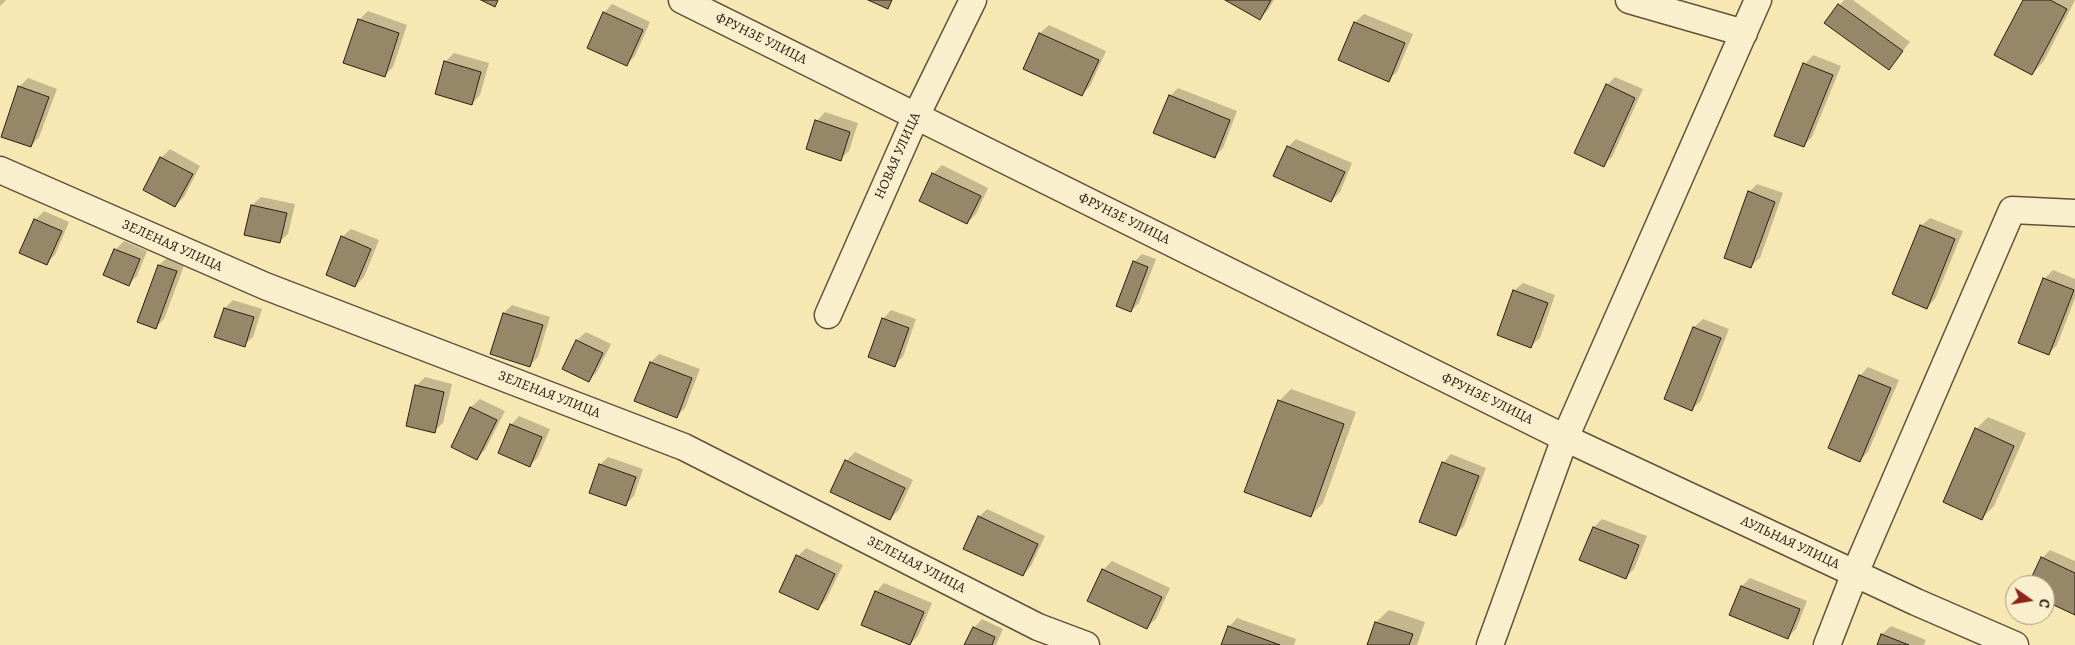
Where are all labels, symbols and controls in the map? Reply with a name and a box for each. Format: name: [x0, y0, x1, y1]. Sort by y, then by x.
street label: ФРУНЗЕ УЛИЦА: [712, 10, 810, 68]
street label: НОВАЯ УЛИЦА: [871, 110, 925, 202]
street label: ФРУНЗЕ УЛИЦА: [1075, 190, 1173, 248]
street label: ЗЕЛЕНАЯ УЛИЦА: [119, 216, 225, 276]
street label: ЗЕЛЕНАЯ УЛИЦА: [495, 368, 603, 422]
street label: ФРУНЗЕ УЛИЦА: [1438, 370, 1536, 428]
street label: АУЛЬНАЯ УЛИЦА: [1738, 513, 1842, 573]
street label: ЗЕЛЕНАЯ УЛИЦА: [864, 533, 968, 597]
north arrow: [2005, 575, 2055, 625]
text: С: [2034, 597, 2054, 610]

